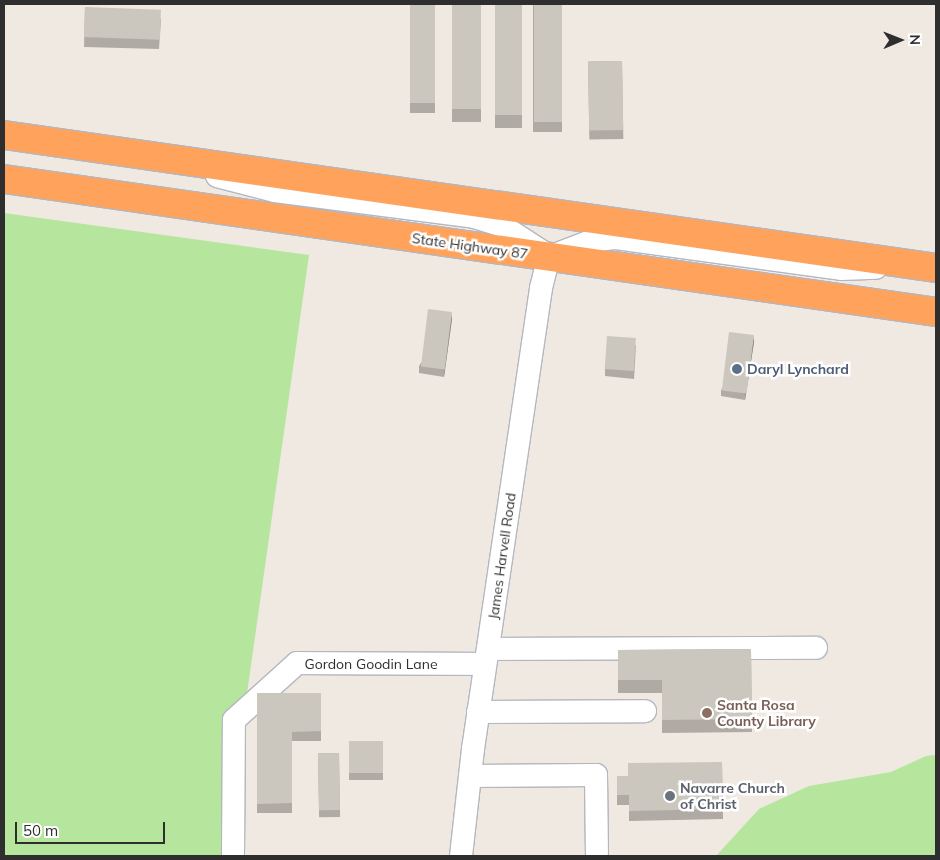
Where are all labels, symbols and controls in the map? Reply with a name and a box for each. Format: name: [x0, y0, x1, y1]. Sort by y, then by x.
north arrow: [875, 15, 925, 65]
text: N: [906, 34, 924, 45]
street label: State Highway 87: [411, 230, 529, 262]
place label: Daryl Lynchard: [747, 361, 849, 377]
marker: Daryl Lynchard: [731, 363, 743, 375]
street label: James Harvell Road: [485, 492, 519, 620]
street label: Gordon Goodin Lane: [304, 656, 438, 672]
place label: Santa Rosa County Library: [717, 697, 816, 730]
marker: Santa Rosa County Library: [701, 707, 713, 719]
place label: Navarre Church of Christ: [680, 780, 785, 812]
marker: Navarre Church of Christ: [664, 790, 676, 802]
scale bar: [18, 812, 168, 844]
text: 50 m: [23, 821, 58, 840]

